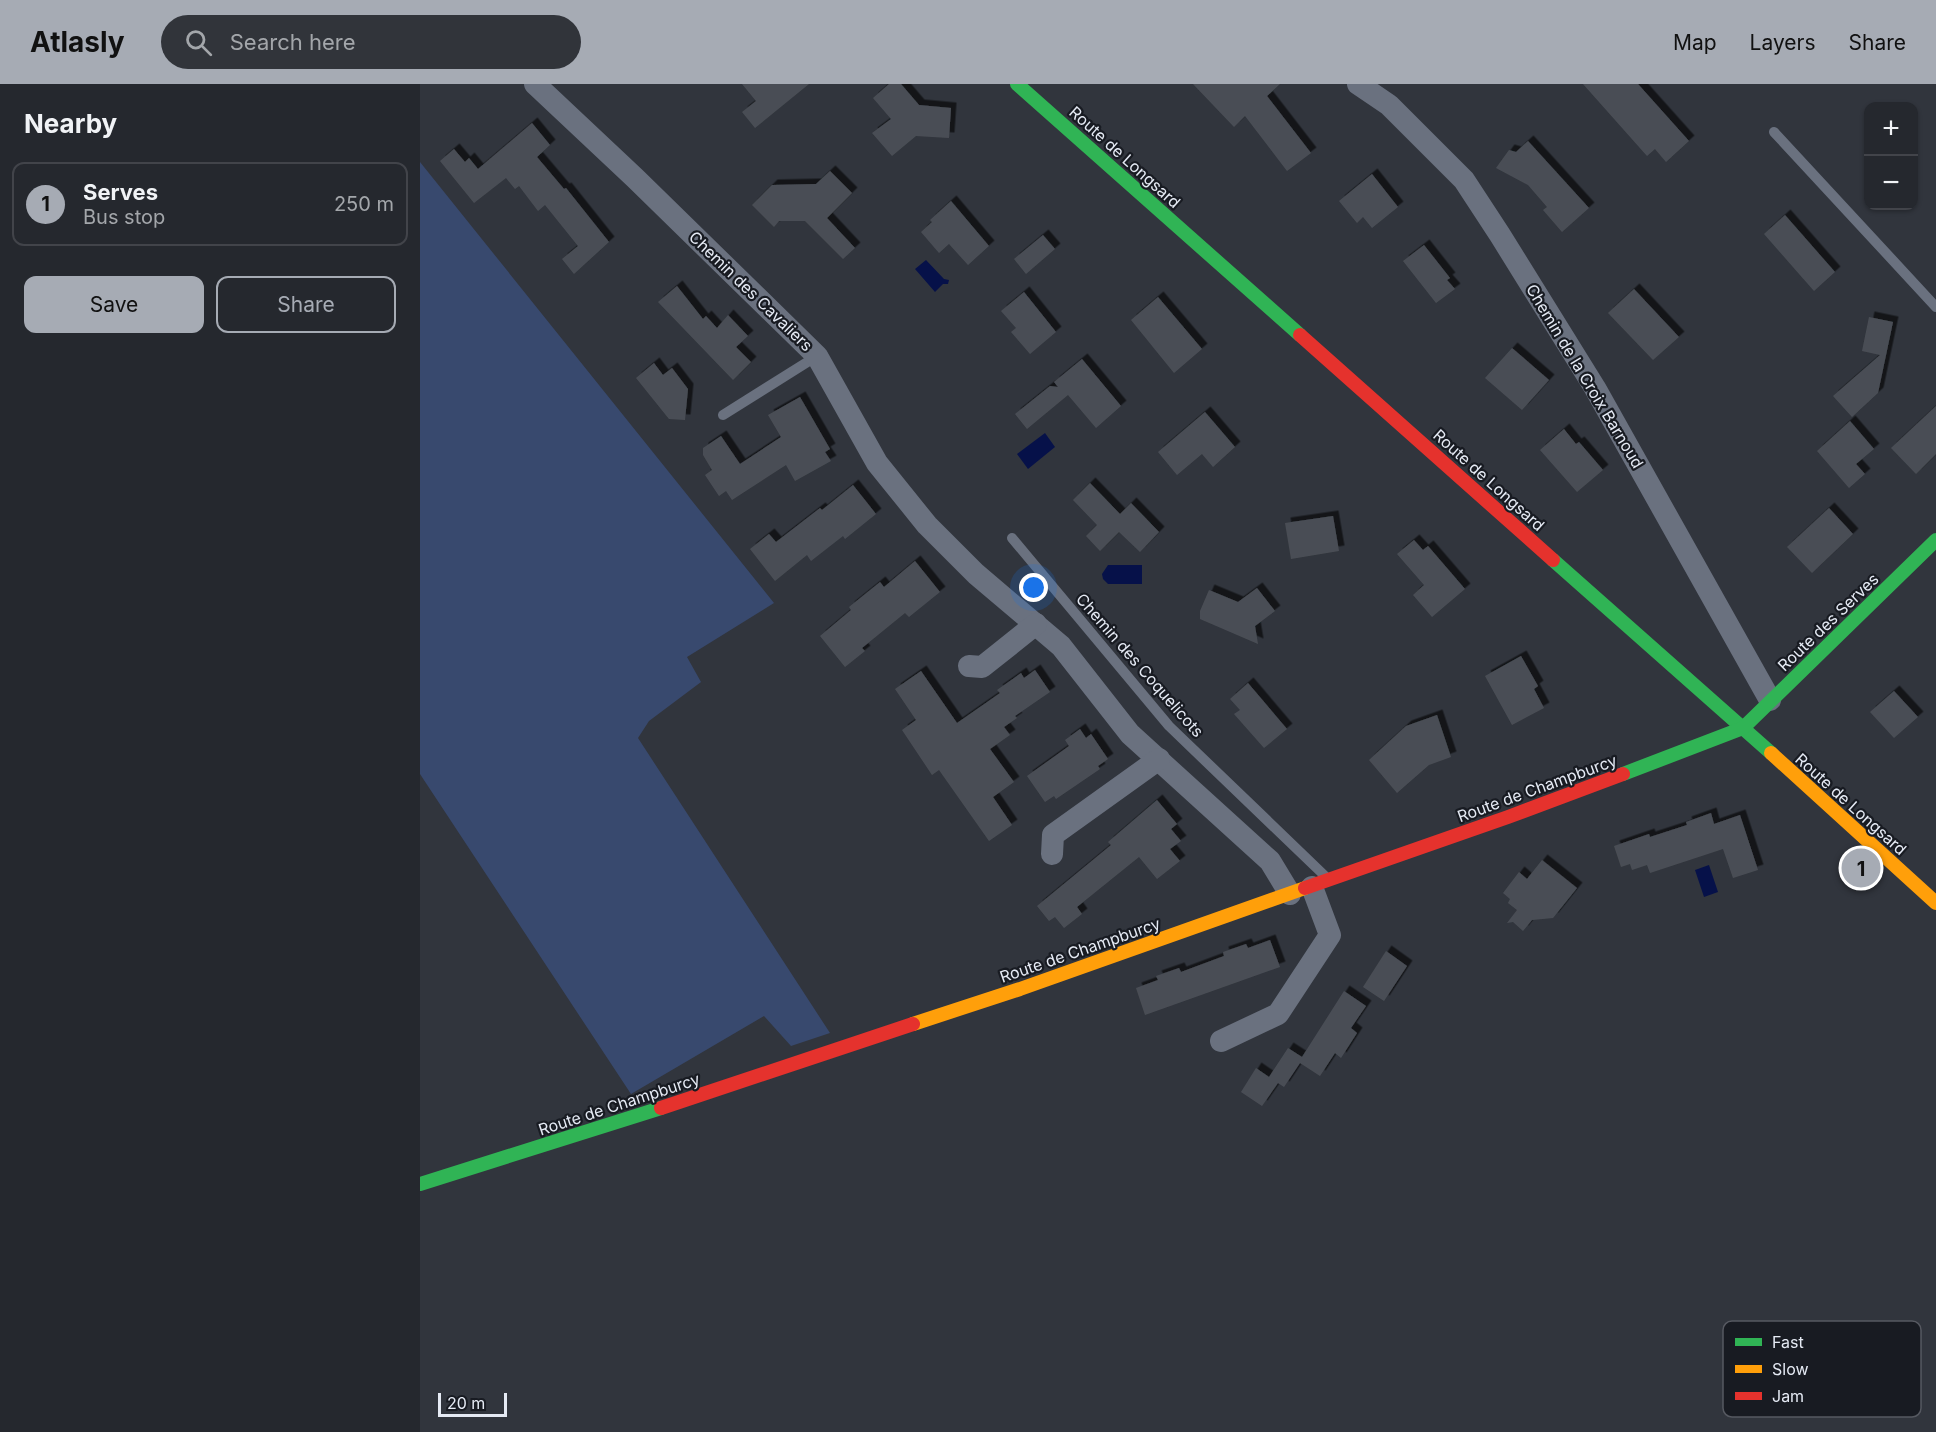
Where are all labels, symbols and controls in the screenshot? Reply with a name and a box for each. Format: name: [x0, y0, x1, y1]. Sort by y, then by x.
search box: [161, 15, 581, 69]
text: Atlasly: [30, 25, 125, 59]
icon: search: [182, 26, 215, 59]
text: Search here: [230, 29, 356, 55]
text: Map: [1673, 30, 1717, 55]
text: Layers: [1750, 30, 1816, 55]
text: Share: [1849, 30, 1906, 55]
street label: Route de Longsard: [1065, 102, 1185, 212]
map controls: [1864, 102, 1918, 210]
button: +: [1864, 102, 1918, 156]
text: Nearby: [24, 108, 117, 139]
button: −: [1864, 156, 1918, 210]
text: Serves: [83, 179, 158, 205]
text: 1: [41, 192, 50, 216]
text: 250 m: [334, 192, 394, 216]
text: Bus stop: [83, 205, 165, 229]
street label: Chemin des Cavaliers: [685, 227, 817, 355]
button: Save: [24, 276, 204, 333]
button: Share: [216, 276, 396, 333]
street label: Chemin de la Croix Barnoud: [1522, 280, 1648, 472]
street label: Route de Longsard: [1429, 425, 1549, 535]
street label: Route des Serves: [1773, 569, 1883, 675]
your location: [1019, 573, 1048, 602]
street label: Chemin des Coquelicots: [1072, 589, 1208, 741]
street label: Route de Longsard: [1791, 749, 1911, 859]
street label: Route de Champburcy: [1454, 750, 1620, 826]
pin: 1: [1842, 846, 1880, 890]
street label: Route de Champburcy: [997, 913, 1163, 987]
street label: Route de Champburcy: [536, 1068, 702, 1140]
legend: [1723, 1321, 1921, 1417]
text: Fast: [1772, 1332, 1804, 1352]
text: Slow: [1772, 1359, 1809, 1379]
text: Jam: [1772, 1386, 1804, 1406]
scale bar: [438, 1390, 507, 1418]
text: 20 m: [447, 1393, 485, 1413]

